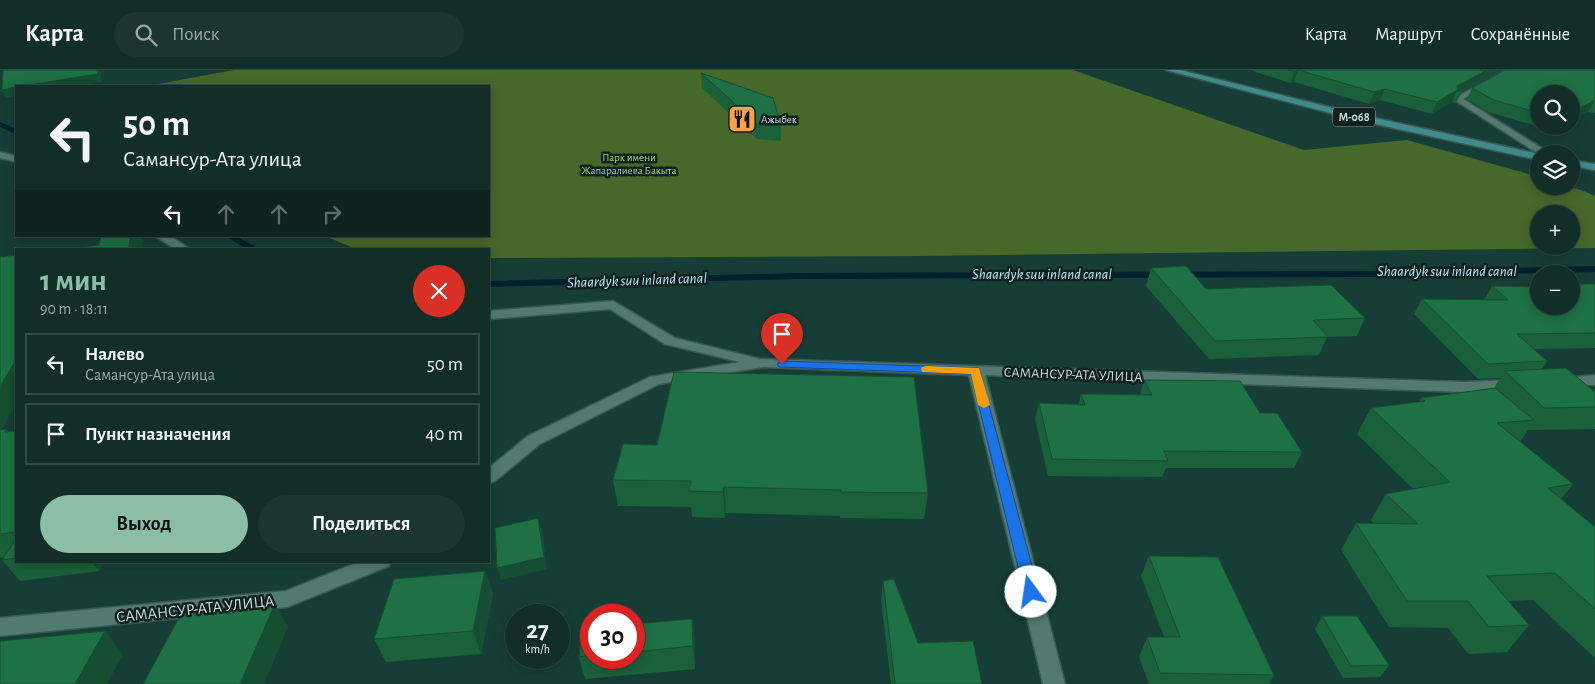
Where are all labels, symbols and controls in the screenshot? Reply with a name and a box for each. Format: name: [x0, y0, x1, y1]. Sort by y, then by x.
search box: [114, 12, 464, 57]
icon: search: [132, 21, 160, 49]
text: Карта: [25, 22, 84, 46]
text: Поиск: [172, 25, 219, 44]
text: Карта: [1305, 26, 1347, 44]
text: Маршрут: [1375, 26, 1443, 44]
text: Сохранённые: [1471, 26, 1570, 44]
map controls: [1530, 85, 1580, 315]
button: search: [1530, 85, 1580, 135]
restaurant icon: Ажыбек: [727, 104, 757, 134]
icon: left: [40, 105, 105, 170]
text: 50 m: [123, 107, 190, 142]
road number: М-068: [1333, 108, 1375, 126]
place label: Ажыбек: [761, 114, 797, 125]
button: layers: [1530, 145, 1580, 195]
text: Самансур-Ата улица: [123, 148, 302, 170]
park label: Парк имени Жапаралиева Бакыта: [581, 152, 677, 176]
icon: left: [159, 200, 187, 228]
icon: ahead: [212, 200, 240, 228]
icon: ahead: [265, 200, 293, 228]
icon: right: [318, 200, 346, 228]
button: +: [1530, 205, 1580, 255]
water label: Shaardyk suu inland canal: [1377, 264, 1517, 279]
button: close: [413, 265, 465, 317]
button: −: [1530, 265, 1580, 315]
text: 1 мин: [40, 266, 107, 296]
water label: Shaardyk suu inland canal: [972, 267, 1112, 282]
water label: Shaardyk suu inland canal: [567, 271, 708, 290]
text: 90 m · 18:11: [40, 301, 108, 317]
pin: [761, 313, 803, 364]
icon: arrive: [768, 320, 796, 348]
text: Налево: [85, 345, 144, 364]
icon: left: [42, 350, 70, 378]
text: 50 m: [427, 355, 463, 374]
street label: САМАНСУР-АТА УЛИЦА: [1003, 366, 1143, 384]
text: Самансур-Ата улица: [85, 367, 215, 383]
icon: arrive: [42, 420, 70, 448]
text: Пункт назначения: [85, 425, 231, 444]
text: 40 m: [425, 425, 463, 444]
button: Выход: [40, 495, 248, 553]
button: Поделиться: [258, 495, 465, 553]
position arrow: [1004, 565, 1056, 617]
street label: САМАНСУР-АТА УЛИЦА: [115, 593, 275, 625]
speed limit sign: 30: [580, 604, 645, 669]
text: 27: [526, 618, 549, 643]
text: km/h: [525, 643, 550, 655]

